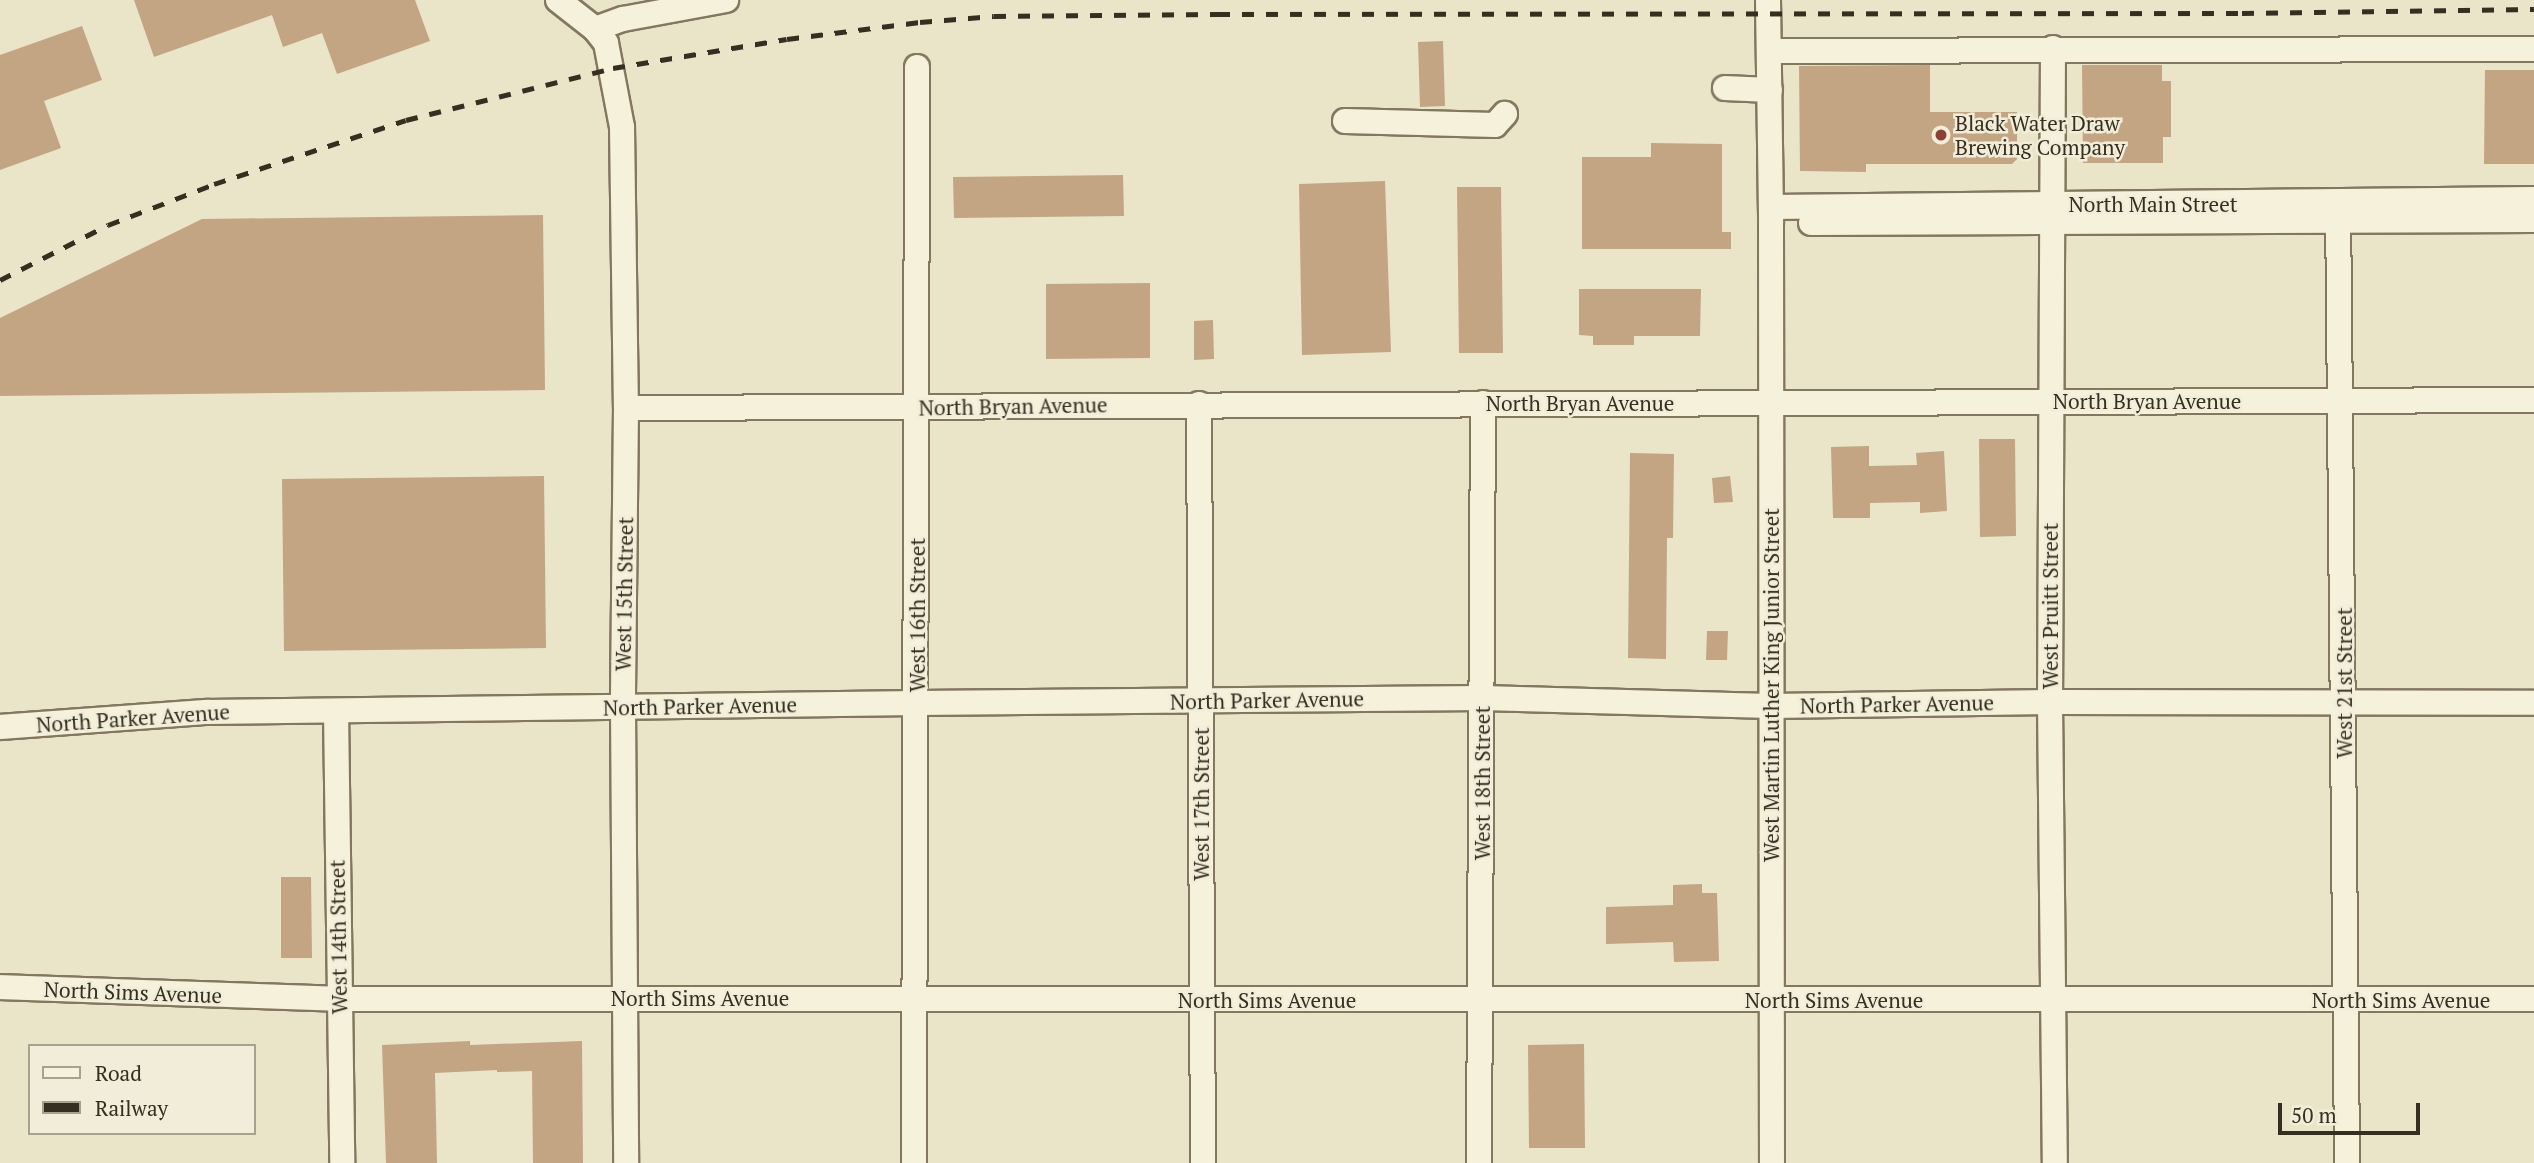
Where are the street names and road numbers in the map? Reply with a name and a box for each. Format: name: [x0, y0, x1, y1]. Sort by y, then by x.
street label: North Main Street: [2068, 191, 2238, 217]
street label: North Bryan Avenue: [2052, 388, 2242, 414]
street label: North Bryan Avenue: [1485, 390, 1675, 416]
street label: North Bryan Avenue: [918, 392, 1108, 420]
street label: West Martin Luther King Junior Street: [1758, 508, 1784, 862]
street label: West 15th Street: [610, 517, 638, 671]
street label: West Pruitt Street: [2037, 523, 2063, 689]
street label: West 16th Street: [904, 538, 930, 692]
street label: West 21st Street: [2331, 607, 2357, 759]
street label: North Parker Avenue: [1170, 686, 1364, 714]
street label: North Parker Avenue: [1800, 690, 1994, 718]
street label: North Parker Avenue: [603, 692, 797, 720]
street label: North Parker Avenue: [35, 699, 231, 737]
street label: West 18th Street: [1469, 706, 1495, 860]
street label: West 17th Street: [1188, 727, 1214, 881]
street label: West 14th Street: [324, 860, 352, 1014]
street label: North Sims Avenue: [43, 976, 223, 1008]
street label: North Sims Avenue: [611, 985, 789, 1011]
street label: North Sims Avenue: [1178, 987, 1356, 1013]
street label: North Sims Avenue: [1745, 987, 1923, 1013]
street label: North Sims Avenue: [2312, 987, 2490, 1013]

